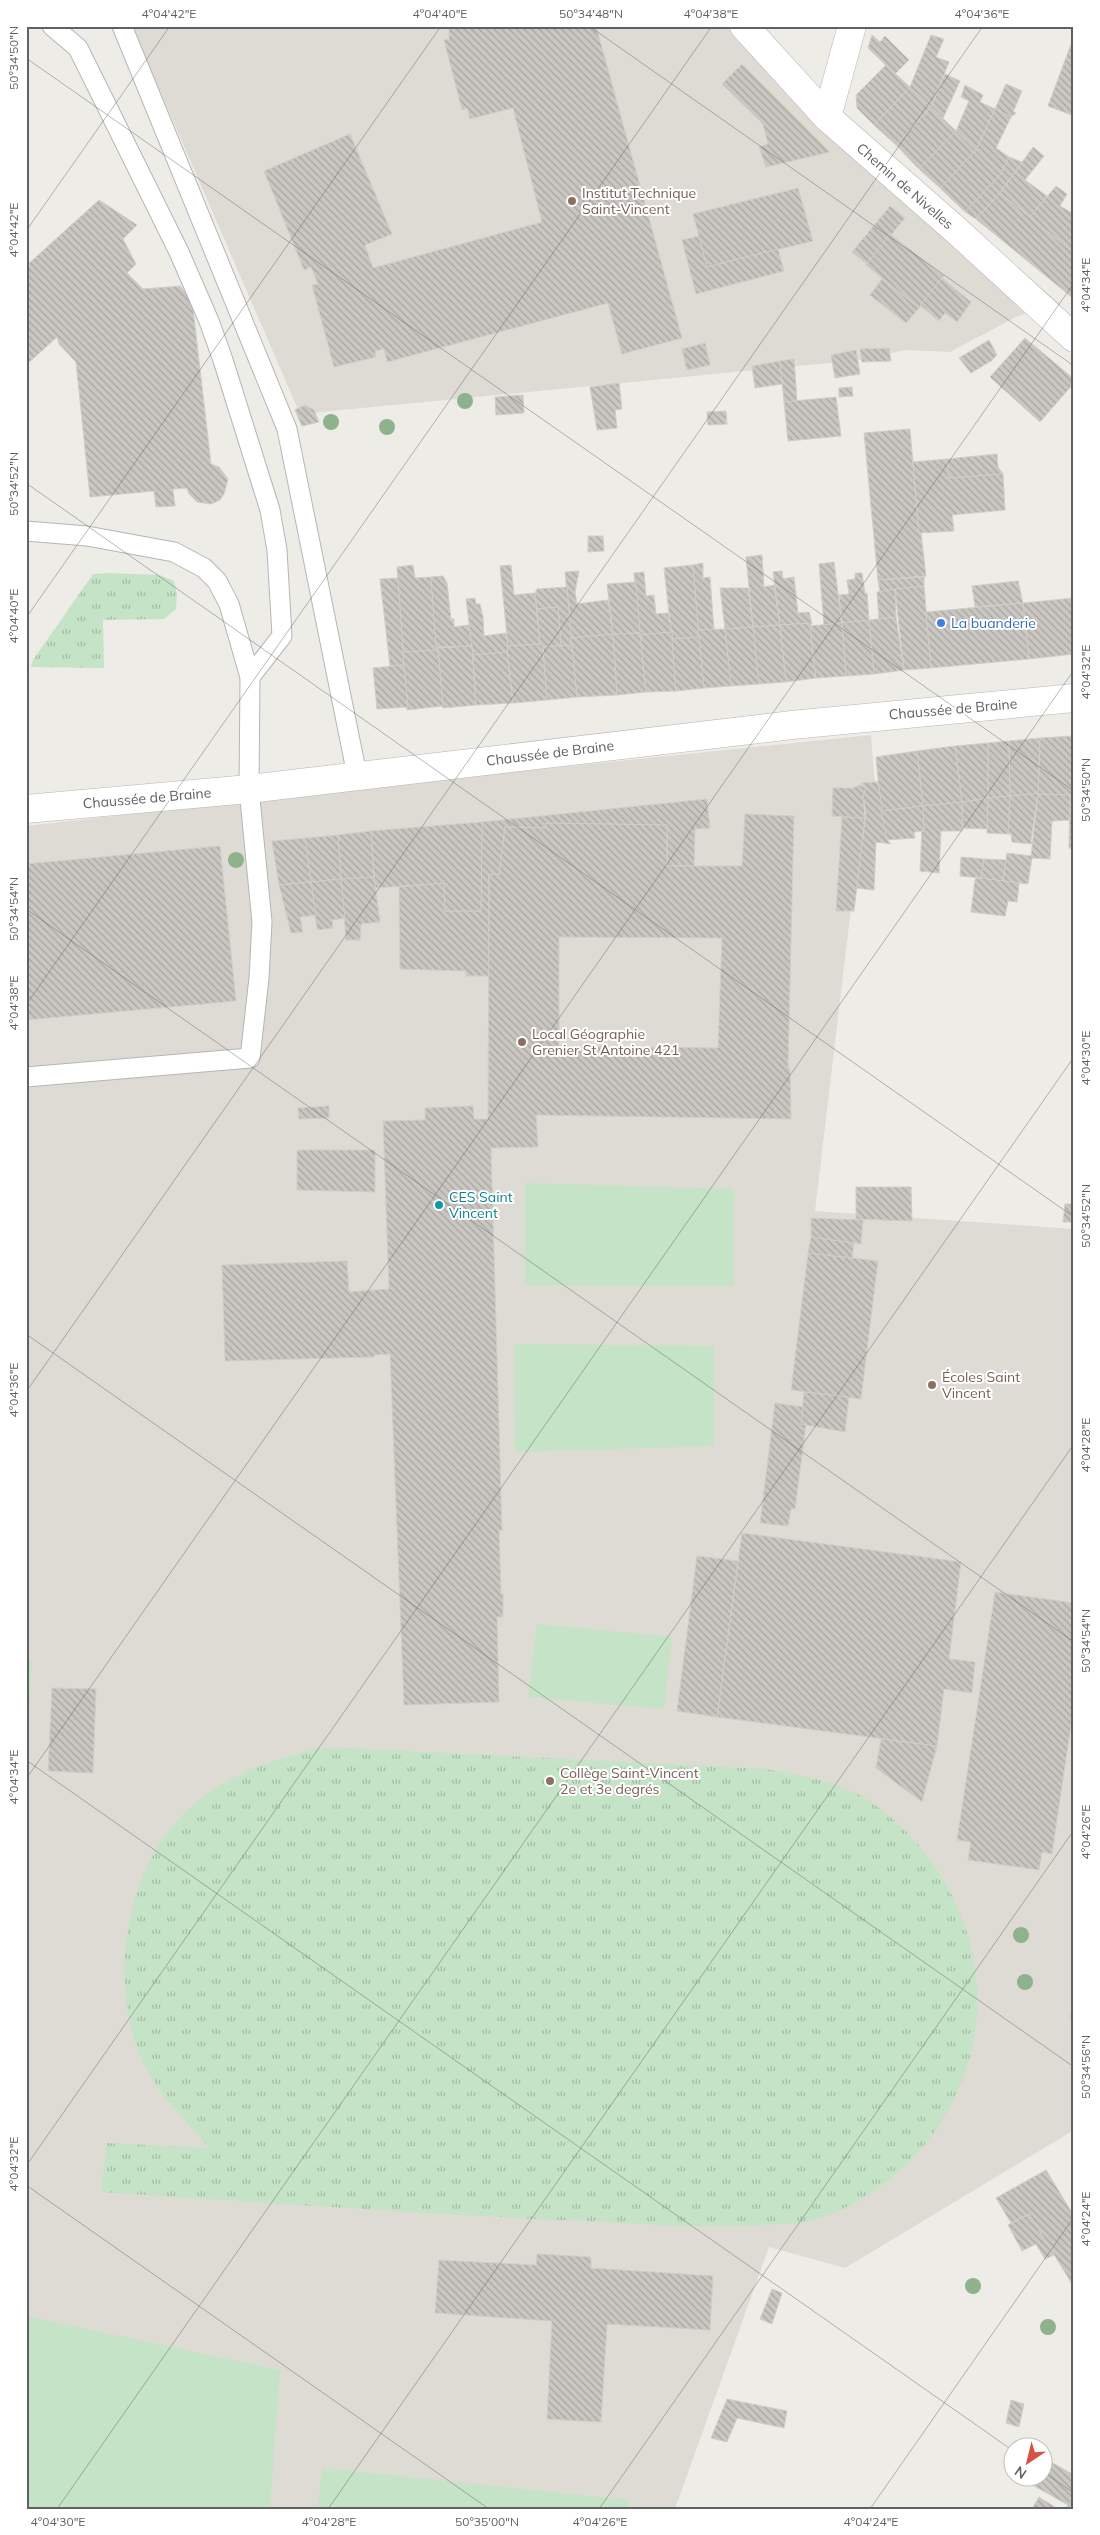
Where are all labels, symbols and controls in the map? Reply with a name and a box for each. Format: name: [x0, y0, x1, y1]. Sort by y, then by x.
text: 4°04'42"E: [142, 6, 196, 21]
text: 4°04'40"E: [413, 6, 467, 21]
text: 50°34'48"N: [559, 6, 623, 21]
text: 4°04'38"E: [684, 6, 738, 21]
text: 4°04'36"E: [955, 6, 1009, 21]
text: 50°34'50"N: [6, 26, 21, 90]
street label: Chemin de Nivelles: [853, 139, 957, 233]
place label: Institut Technique Saint-Vincent: [582, 184, 696, 218]
marker: Institut Technique Saint-Vincent: [566, 195, 578, 207]
text: 4°04'42"E: [6, 203, 21, 257]
text: 4°04'34"E: [1078, 258, 1093, 312]
text: 50°34'52"N: [6, 452, 21, 516]
text: 4°04'40"E: [6, 589, 21, 643]
place label: La buanderie: [951, 614, 1036, 632]
marker: La buanderie: [935, 617, 947, 629]
text: 4°04'32"E: [1078, 645, 1093, 699]
street label: Chaussée de Braine: [888, 694, 1018, 724]
street label: Chaussée de Braine: [485, 736, 615, 770]
text: 50°34'50"N: [1078, 758, 1093, 822]
street label: Chaussée de Braine: [82, 783, 212, 813]
text: 50°34'54"N: [6, 877, 21, 941]
text: 4°04'38"E: [6, 976, 21, 1030]
place label: Local Géographie Grenier St Antoine 421: [532, 1025, 679, 1059]
text: 4°04'30"E: [1078, 1031, 1093, 1085]
marker: Local Géographie Grenier St Antoine 421: [516, 1036, 528, 1048]
text: 50°34'52"N: [1078, 1184, 1093, 1248]
place label: CES Saint Vincent: [449, 1188, 513, 1222]
marker: CES Saint Vincent: [433, 1199, 445, 1211]
text: 4°04'36"E: [6, 1363, 21, 1417]
place label: Écoles Saint Vincent: [942, 1368, 1020, 1402]
marker: Écoles Saint Vincent: [926, 1379, 938, 1391]
text: 4°04'28"E: [1078, 1418, 1093, 1472]
text: 50°34'54"N: [1078, 1609, 1093, 1673]
text: 4°04'34"E: [6, 1750, 21, 1804]
place label: Collège Saint-Vincent 2e et 3e degrés: [560, 1764, 699, 1798]
marker: Collège Saint-Vincent 2e et 3e degrés: [544, 1775, 556, 1787]
text: 4°04'26"E: [1078, 1805, 1093, 1859]
text: 50°34'56"N: [1078, 2035, 1093, 2099]
text: 4°04'32"E: [6, 2137, 21, 2191]
text: 4°04'24"E: [1078, 2192, 1093, 2246]
north arrow: [1002, 2438, 1052, 2488]
text: N: [1011, 2462, 1030, 2483]
text: 4°04'30"E: [31, 2514, 85, 2529]
text: 4°04'28"E: [302, 2514, 356, 2529]
text: 50°35'00"N: [455, 2514, 519, 2529]
text: 4°04'26"E: [573, 2514, 627, 2529]
text: 4°04'24"E: [844, 2514, 898, 2529]

